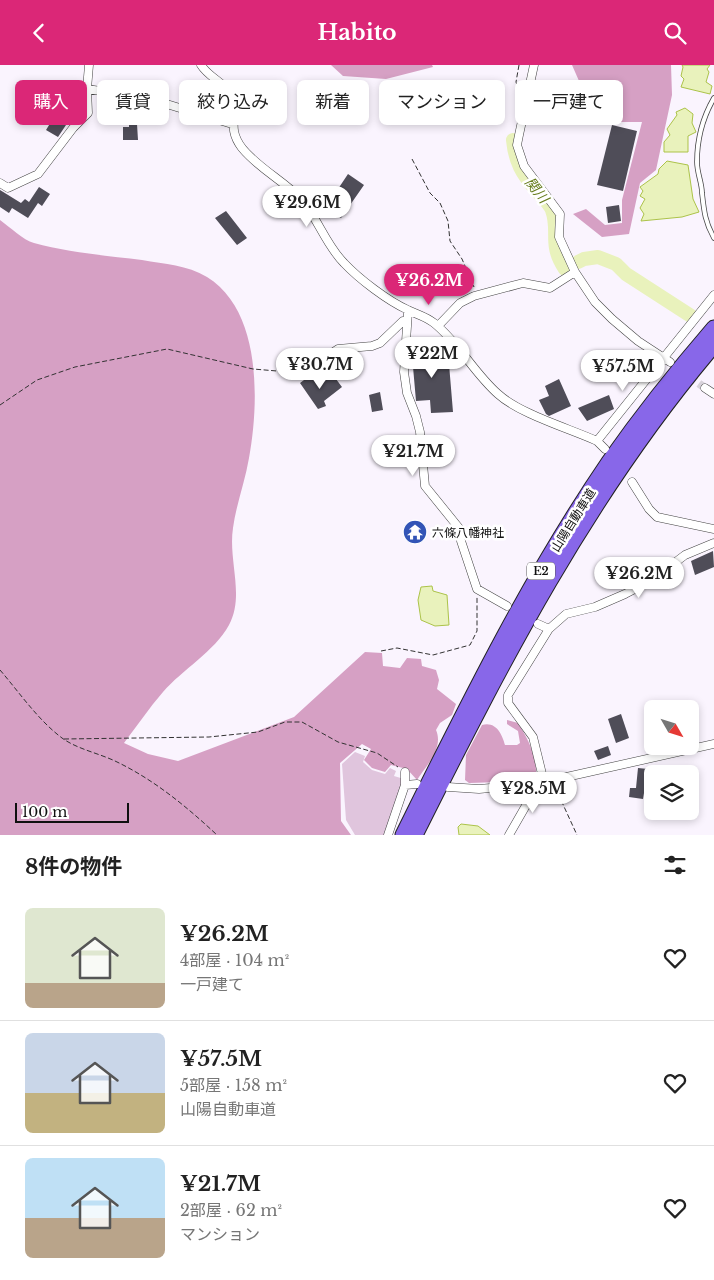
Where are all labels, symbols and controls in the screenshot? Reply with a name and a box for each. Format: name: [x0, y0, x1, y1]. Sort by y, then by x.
icon: back: [25, 19, 53, 47]
text: Habito: [317, 19, 397, 46]
icon: search: [661, 19, 689, 47]
chip: 購入: [15, 80, 87, 125]
chip: 賃貸: [97, 80, 169, 125]
chip: 絞り込み: [179, 80, 287, 125]
chip: 新着: [297, 80, 369, 125]
chip: マンション: [379, 80, 505, 125]
chip: 一戸建て: [515, 80, 623, 125]
water label: 関川: [521, 173, 554, 208]
pin: ¥29.6M: [266, 185, 348, 228]
text: ¥29.6M: [273, 192, 341, 212]
pin: ¥26.2M: [388, 263, 470, 306]
text: ¥26.2M: [395, 270, 463, 290]
pin: ¥22M: [402, 337, 462, 379]
text: ¥22M: [406, 343, 458, 363]
pin: ¥30.7M: [279, 347, 361, 390]
pin: ¥57.5M: [582, 349, 664, 392]
text: ¥30.7M: [287, 354, 353, 374]
text: ¥57.5M: [592, 356, 654, 376]
pin: ¥21.7M: [372, 435, 454, 477]
text: ¥21.7M: [382, 441, 444, 461]
street label: 山陽自動車道: [548, 485, 598, 555]
temple icon: 六條八幡神社: [402, 519, 428, 545]
place label: 六條八幡神社: [432, 525, 504, 540]
pin: ¥26.2M: [598, 557, 680, 599]
road number: E2: [527, 563, 555, 579]
text: ¥26.2M: [605, 563, 673, 583]
north arrow: [644, 700, 699, 755]
map controls: [644, 700, 699, 820]
button: layers: [644, 765, 699, 820]
pin: ¥28.5M: [492, 771, 574, 814]
text: ¥28.5M: [500, 778, 566, 798]
scale bar: [15, 800, 129, 823]
text: 100 m: [22, 803, 67, 821]
icon: filters: [661, 851, 689, 879]
text: 8件の物件: [25, 854, 122, 880]
text: ¥26.2M: [180, 921, 269, 947]
icon: home: [65, 928, 125, 988]
icon: heart: [661, 944, 689, 972]
text: 4部屋 · 104 m²: [180, 950, 289, 970]
text: 一戸建て: [180, 974, 244, 994]
text: ¥57.5M: [180, 1046, 262, 1072]
icon: home: [65, 1053, 125, 1113]
icon: heart: [661, 1069, 689, 1097]
text: 5部屋 · 158 m²: [180, 1075, 287, 1095]
text: 山陽自動車道: [180, 1099, 276, 1119]
text: ¥21.7M: [180, 1171, 261, 1197]
icon: home: [65, 1178, 125, 1238]
icon: heart: [661, 1194, 689, 1222]
text: 2部屋 · 62 m²: [180, 1200, 282, 1220]
text: マンション: [180, 1224, 260, 1244]

